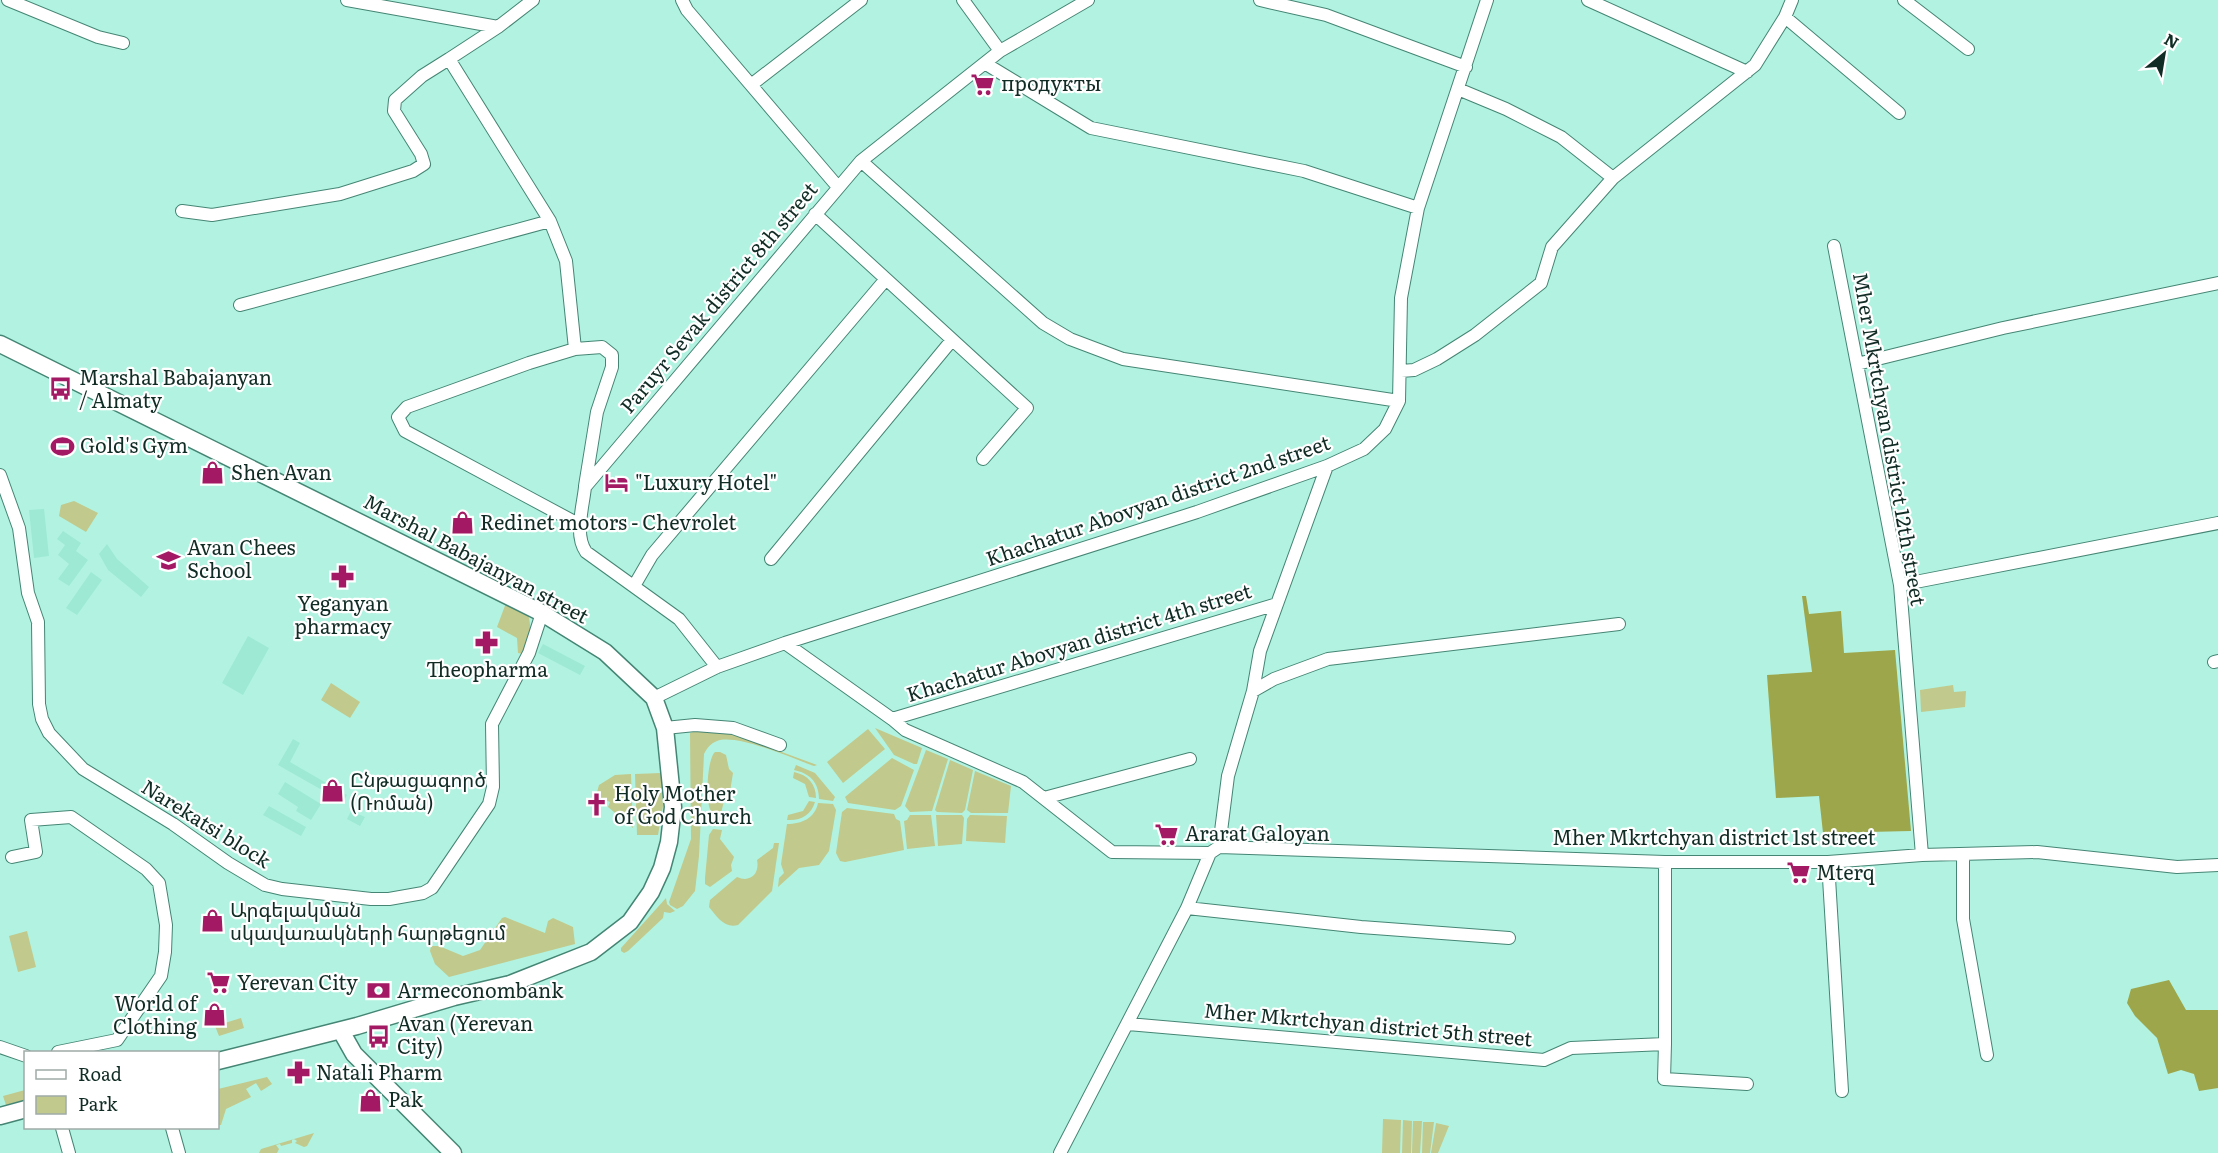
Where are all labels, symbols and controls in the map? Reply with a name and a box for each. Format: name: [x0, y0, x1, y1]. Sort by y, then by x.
north arrow: [2134, 24, 2194, 84]
text: N: [2160, 26, 2184, 54]
place label: продукты: [1001, 67, 1101, 97]
supermarket icon: продукты: [970, 71, 996, 97]
street label: Paruyr Sevak district 8th street: [612, 174, 823, 419]
street label: Mher Mkrtchyan district 12th street: [1847, 270, 1935, 608]
place label: Marshal Babajanyan / Almaty: [79, 361, 272, 414]
bus stop icon: Marshal Babajanyan / Almaty: [48, 376, 74, 402]
street label: Khachatur Abovyan district 2nd street: [981, 426, 1334, 572]
place label: Gold's Gym: [80, 429, 188, 459]
sports icon: Gold's Gym: [49, 433, 75, 459]
place label: Shen Avan: [231, 456, 332, 486]
shop icon: Shen Avan: [200, 460, 226, 486]
place label: "Luxury Hotel": [635, 466, 777, 496]
hotel icon: "Luxury Hotel": [604, 470, 630, 496]
street label: Marshal Babajanyan street: [359, 485, 595, 629]
place label: Redinet motors - Chevrolet: [480, 506, 736, 536]
shop icon: Redinet motors - Chevrolet: [449, 510, 475, 536]
place label: Avan Chees School: [187, 531, 296, 584]
school or university icon: Avan Chees School: [156, 547, 182, 573]
pharmacy icon: Yeganyan pharmacy: [330, 563, 356, 589]
street label: Khachatur Abovyan district 4th street: [902, 574, 1255, 708]
place label: Yeganyan pharmacy: [295, 587, 392, 640]
pharmacy icon: Theopharma: [474, 629, 500, 655]
place label: Theopharma: [426, 653, 548, 683]
place label: Ընթացագործ (Ռոման): [350, 763, 486, 816]
street label: Narekatsi block: [137, 771, 278, 875]
place label: Holy Mother of God Church: [614, 777, 752, 830]
shop icon: Ընթացագործ (Ռոման): [319, 778, 345, 804]
church icon: Holy Mother of God Church: [583, 792, 609, 818]
place label: Ararat Galoyan: [1185, 817, 1330, 847]
supermarket icon: Ararat Galoyan: [1154, 821, 1180, 847]
street label: Mher Mkrtchyan district 1st street: [1552, 821, 1876, 851]
place label: Mterq: [1816, 856, 1875, 886]
supermarket icon: Mterq: [1785, 860, 1811, 886]
place label: Արգելակման սկավառակների հարթեցում: [230, 893, 506, 946]
shop icon: Արգելակման սկավառակների հարթեցում: [199, 908, 225, 934]
place label: Yerevan City: [237, 966, 358, 996]
supermarket icon: Yerevan City: [206, 970, 232, 996]
place label: Armeconombank: [397, 974, 564, 1004]
bank icon: Armeconombank: [366, 978, 392, 1004]
place label: World of Clothing: [113, 987, 199, 1040]
street label: Mher Mkrtchyan district 5th street: [1203, 994, 1534, 1052]
shop icon: World of Clothing: [202, 1002, 228, 1028]
place label: Avan (Yerevan City): [397, 1007, 533, 1060]
bus stop icon: Avan (Yerevan City): [366, 1023, 392, 1049]
legend: [24, 1051, 219, 1129]
place label: Natali Pharm: [316, 1056, 443, 1086]
text: Road: [78, 1060, 122, 1087]
pharmacy icon: Natali Pharm: [285, 1060, 311, 1086]
place label: Pak: [388, 1083, 424, 1113]
shop icon: Pak: [357, 1087, 383, 1113]
text: Park: [78, 1090, 119, 1117]

